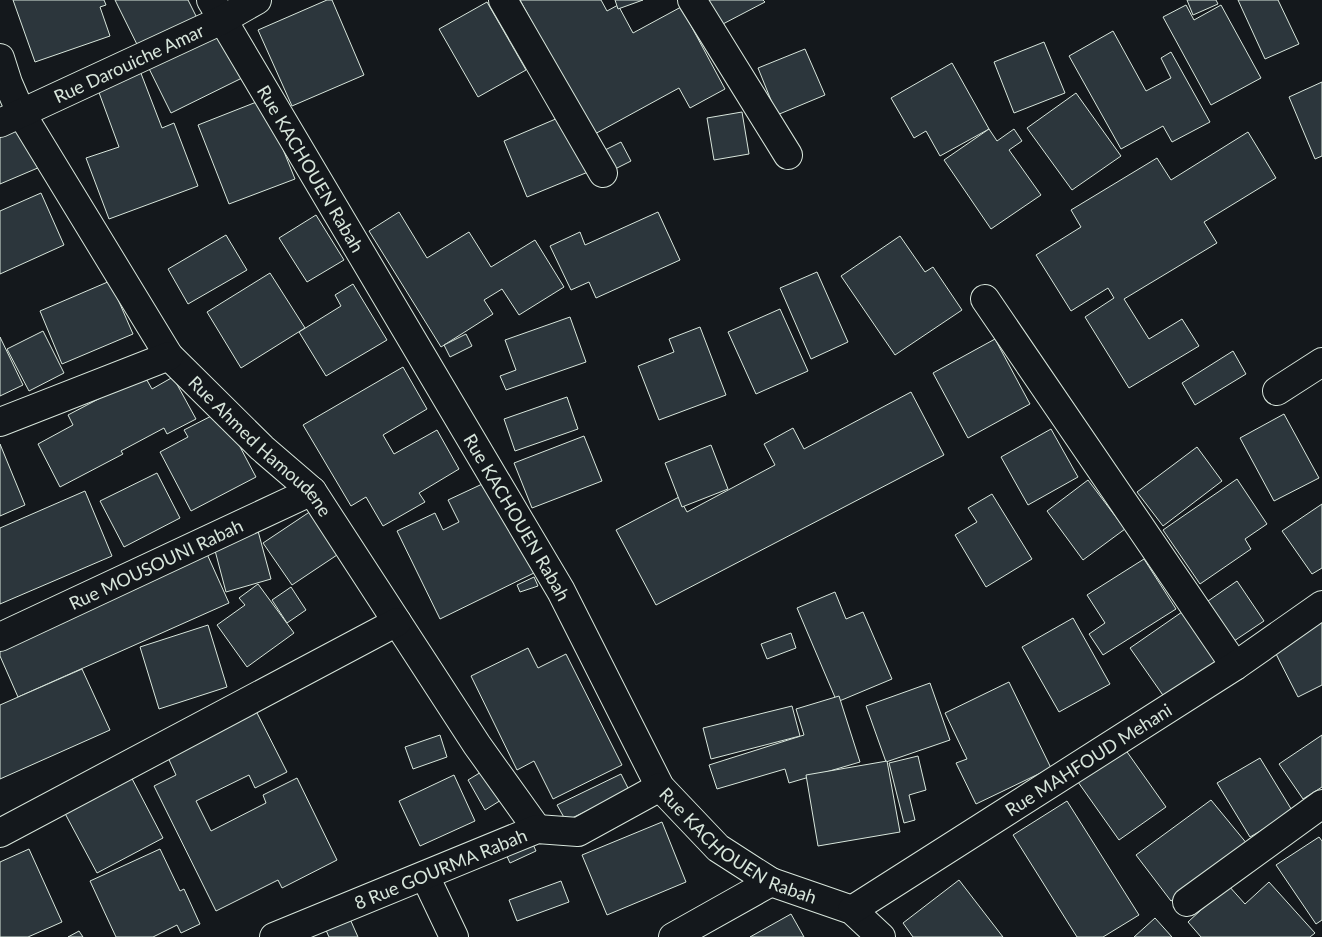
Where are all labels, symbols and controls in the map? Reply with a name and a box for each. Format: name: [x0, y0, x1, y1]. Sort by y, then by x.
street label: Rue Darouiche Amar: [50, 19, 208, 108]
street label: Rue KACHOUEN Rabah: [253, 81, 369, 256]
street label: Rue Ahmed Hamoudene: [184, 371, 336, 520]
street label: Rue KACHOUEN Rabah: [459, 430, 575, 604]
street label: Rue MOUSOUNI Rabah: [65, 514, 246, 614]
street label: Rue MAHFOUD Mehani: [1001, 698, 1175, 821]
street label: Rue KACHOUEN Rabah: [655, 783, 820, 908]
street label: 8 Rue GOURMA Rabah: [351, 823, 530, 914]

